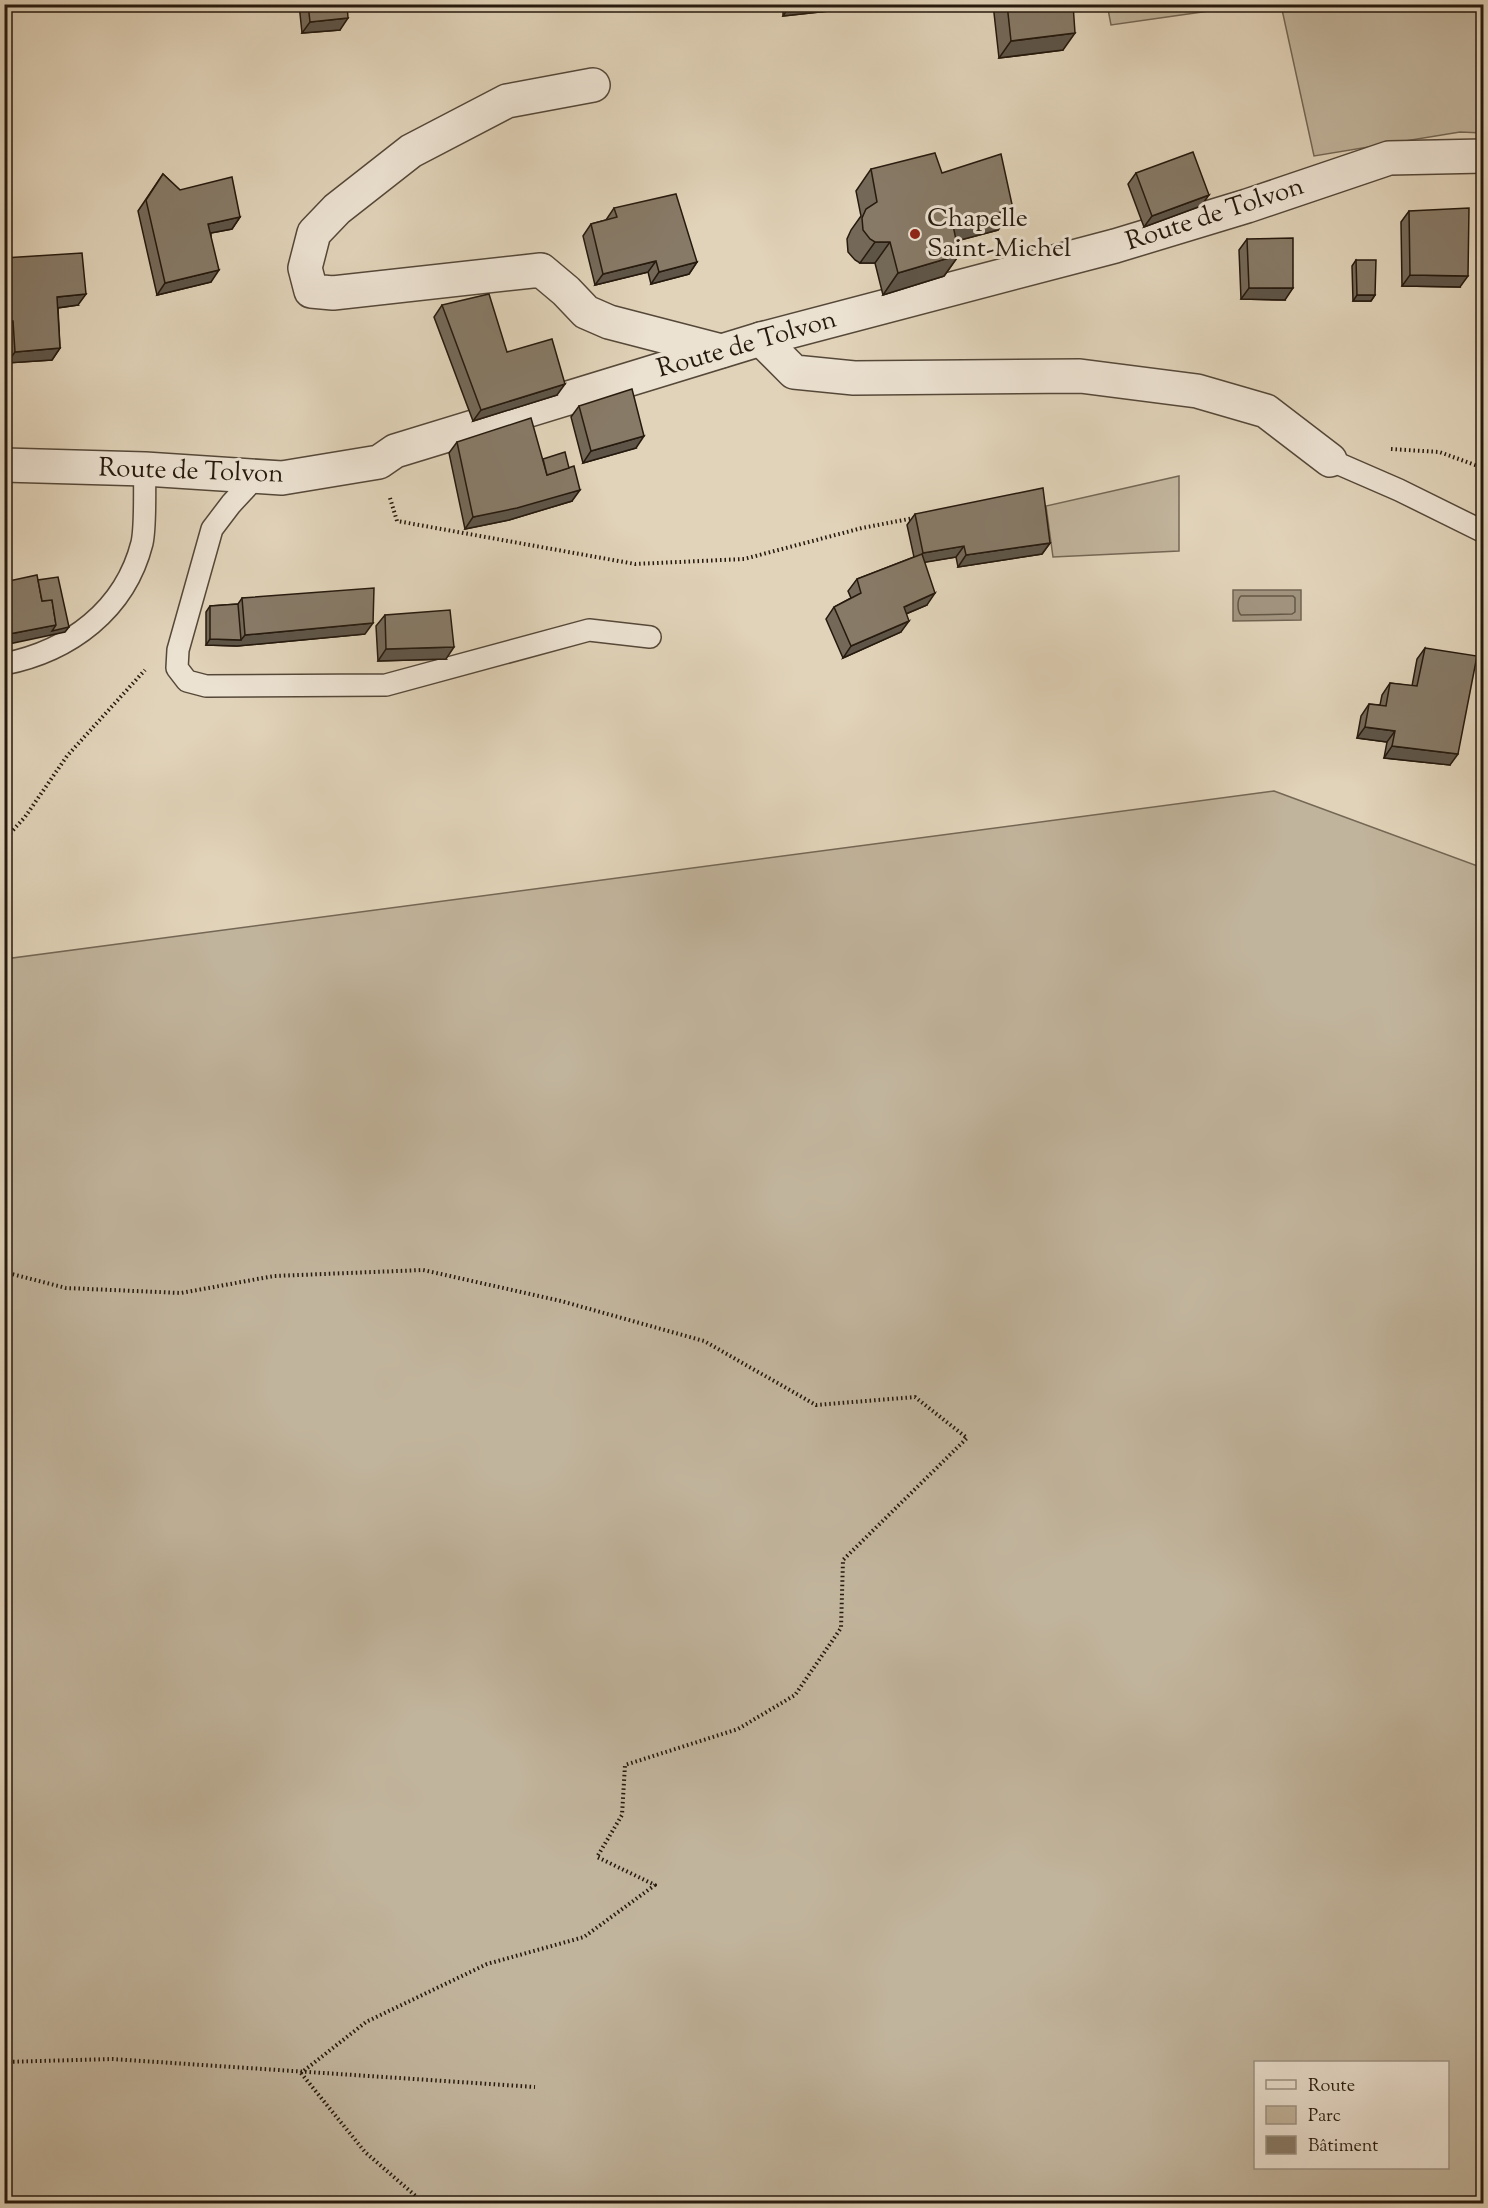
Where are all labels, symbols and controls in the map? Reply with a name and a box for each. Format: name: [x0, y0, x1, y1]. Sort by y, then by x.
street label: Route de Tolvon: [1121, 169, 1309, 261]
place label: Chapelle Saint-Michel: [927, 201, 1071, 268]
marker: Chapelle Saint-Michel: [908, 227, 922, 241]
street label: Route de Tolvon: [653, 302, 841, 388]
street label: Route de Tolvon: [98, 450, 284, 494]
legend: [1254, 2061, 1449, 2169]
text: Route: [1308, 2074, 1355, 2100]
text: Parc: [1308, 2104, 1341, 2130]
text: Bâtiment: [1308, 2134, 1378, 2160]

